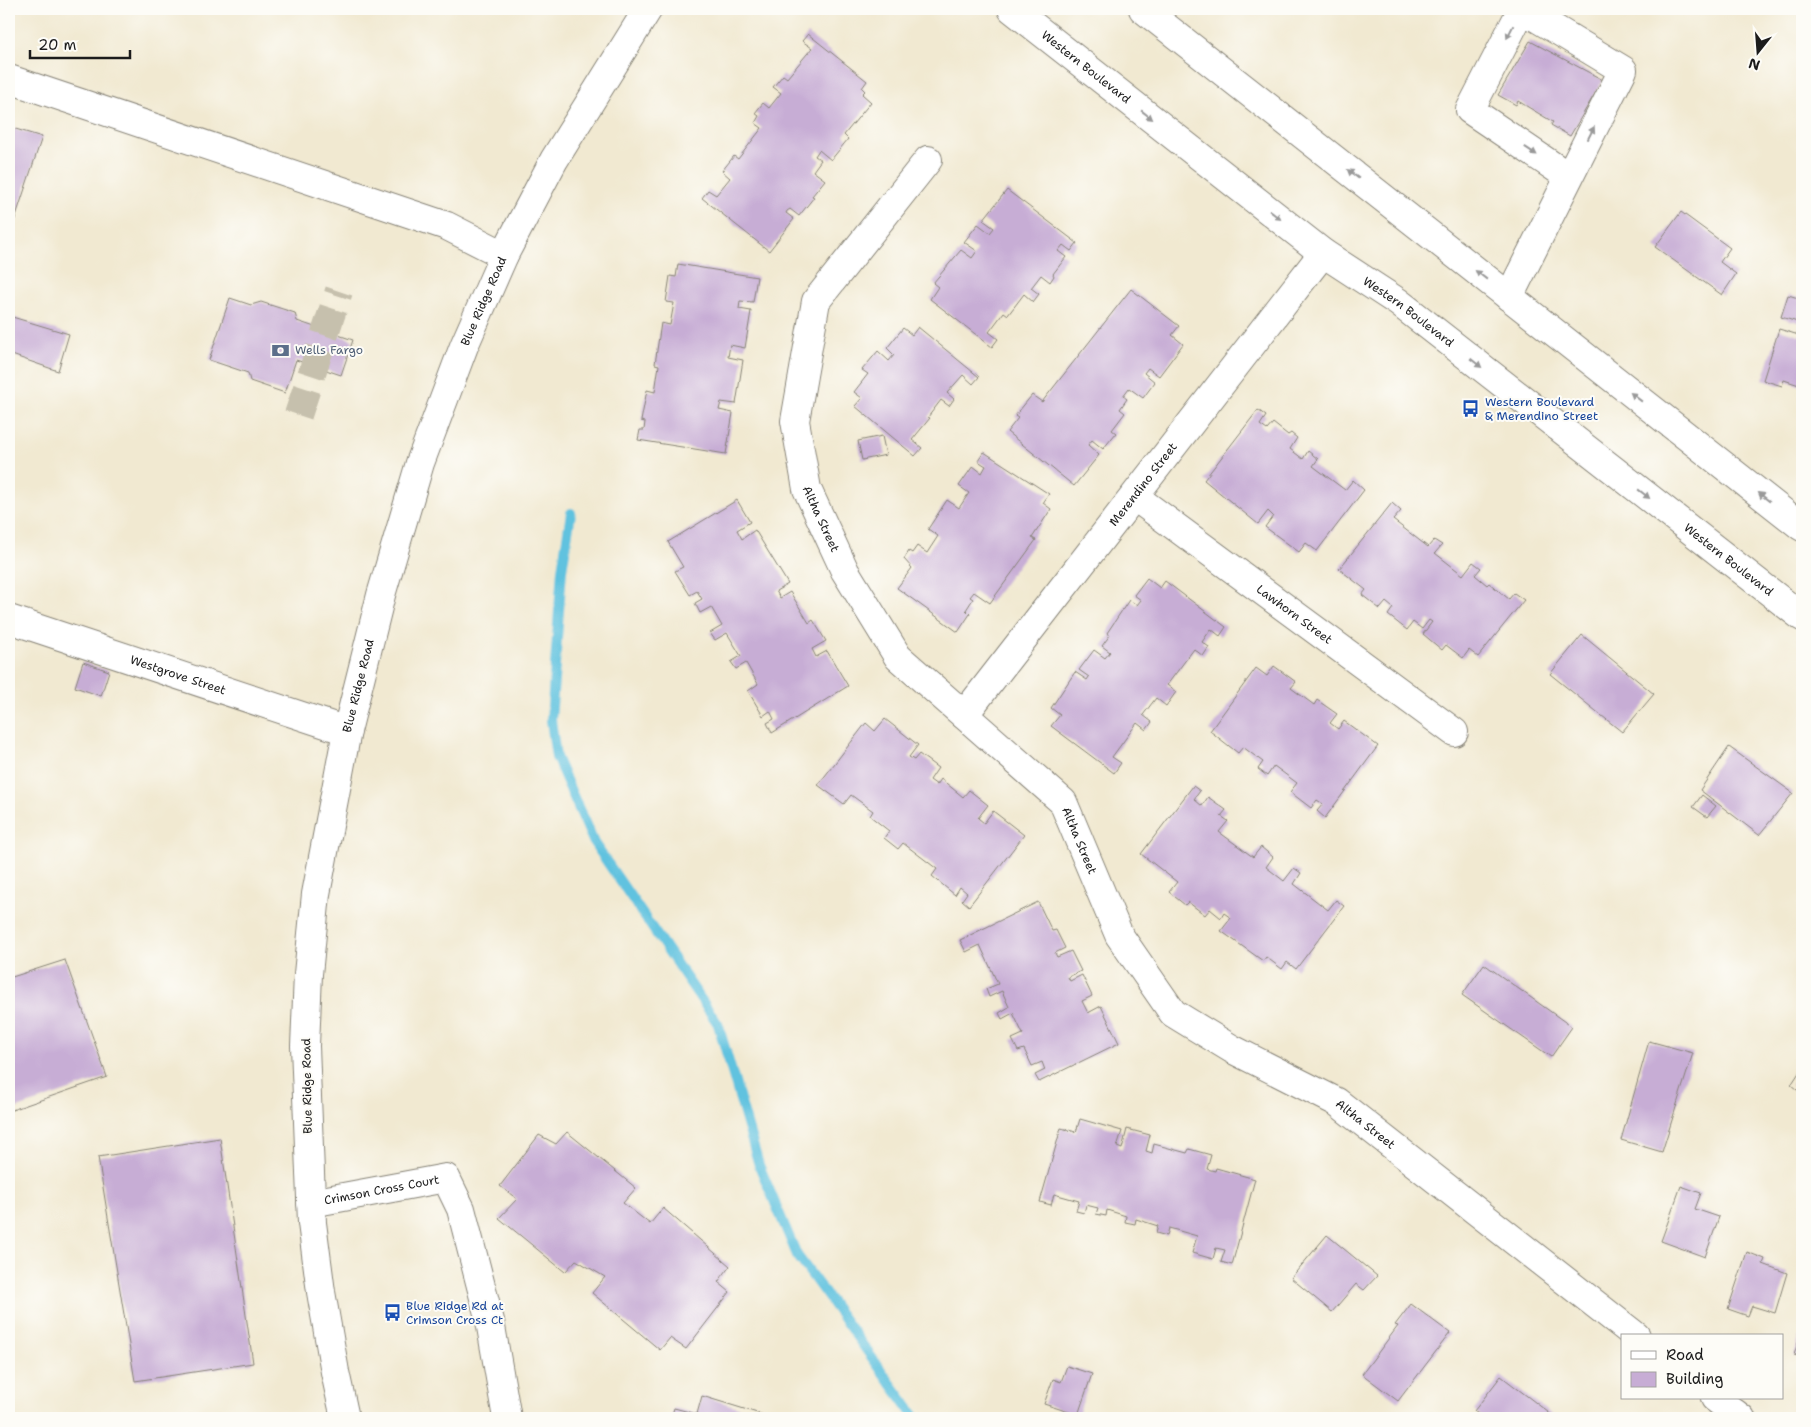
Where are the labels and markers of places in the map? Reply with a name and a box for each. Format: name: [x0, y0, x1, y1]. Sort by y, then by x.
bank icon: Wells Fargo: [271, 340, 291, 360]
place label: Wells Fargo: [295, 342, 363, 358]
place label: Western Boulevard & Merendino Street: [1485, 394, 1598, 424]
bus stop icon: Western Boulevard & Merendino Street: [1461, 399, 1481, 419]
place label: Blue Ridge Rd at Crimson Cross Ct: [406, 1298, 504, 1328]
bus stop icon: Blue Ridge Rd at Crimson Cross Ct: [382, 1303, 402, 1323]

